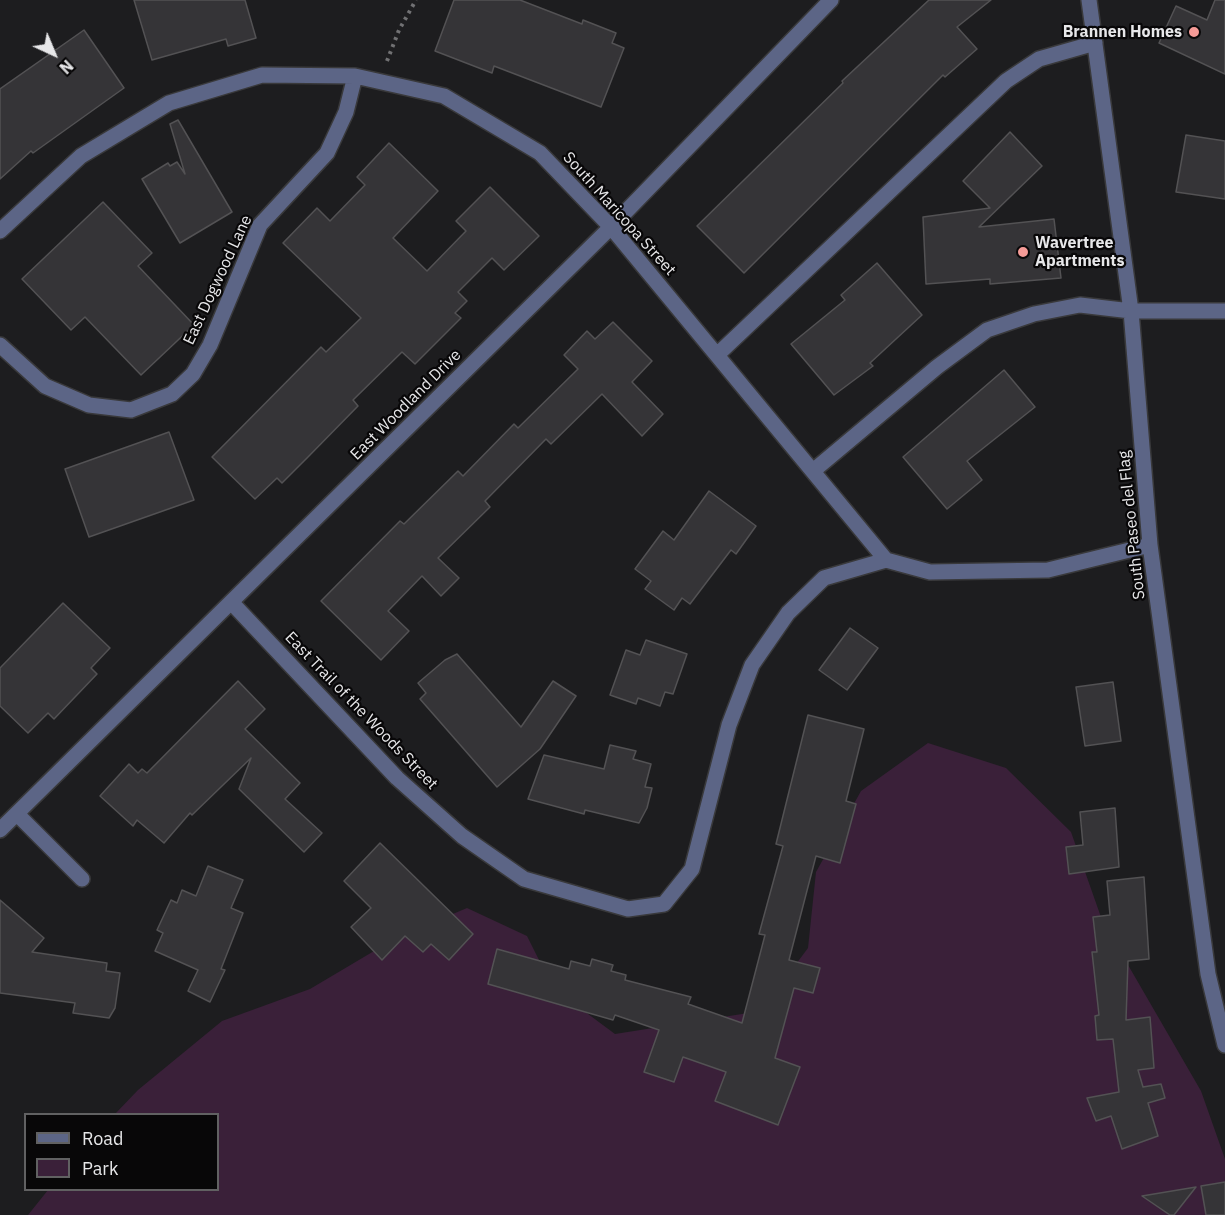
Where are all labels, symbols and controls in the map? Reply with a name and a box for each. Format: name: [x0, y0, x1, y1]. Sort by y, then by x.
place label: Brannen Homes: [1063, 22, 1182, 42]
north arrow: [24, 24, 84, 84]
marker: Brannen Homes: [1187, 25, 1201, 39]
text: N: [55, 56, 78, 78]
street label: South Maricopa Street: [558, 148, 680, 280]
street label: East Dogwood Lane: [180, 212, 256, 348]
place label: Wavertree Apartments: [1035, 233, 1124, 271]
marker: Wavertree Apartments: [1016, 245, 1030, 259]
street label: East Woodland Drive: [347, 346, 465, 464]
street label: South Paseo del Flag: [1115, 450, 1149, 600]
street label: East Trail of the Woods Street: [281, 628, 441, 794]
legend: [24, 1113, 219, 1191]
text: Road: [82, 1127, 123, 1150]
text: Park: [82, 1157, 118, 1180]

